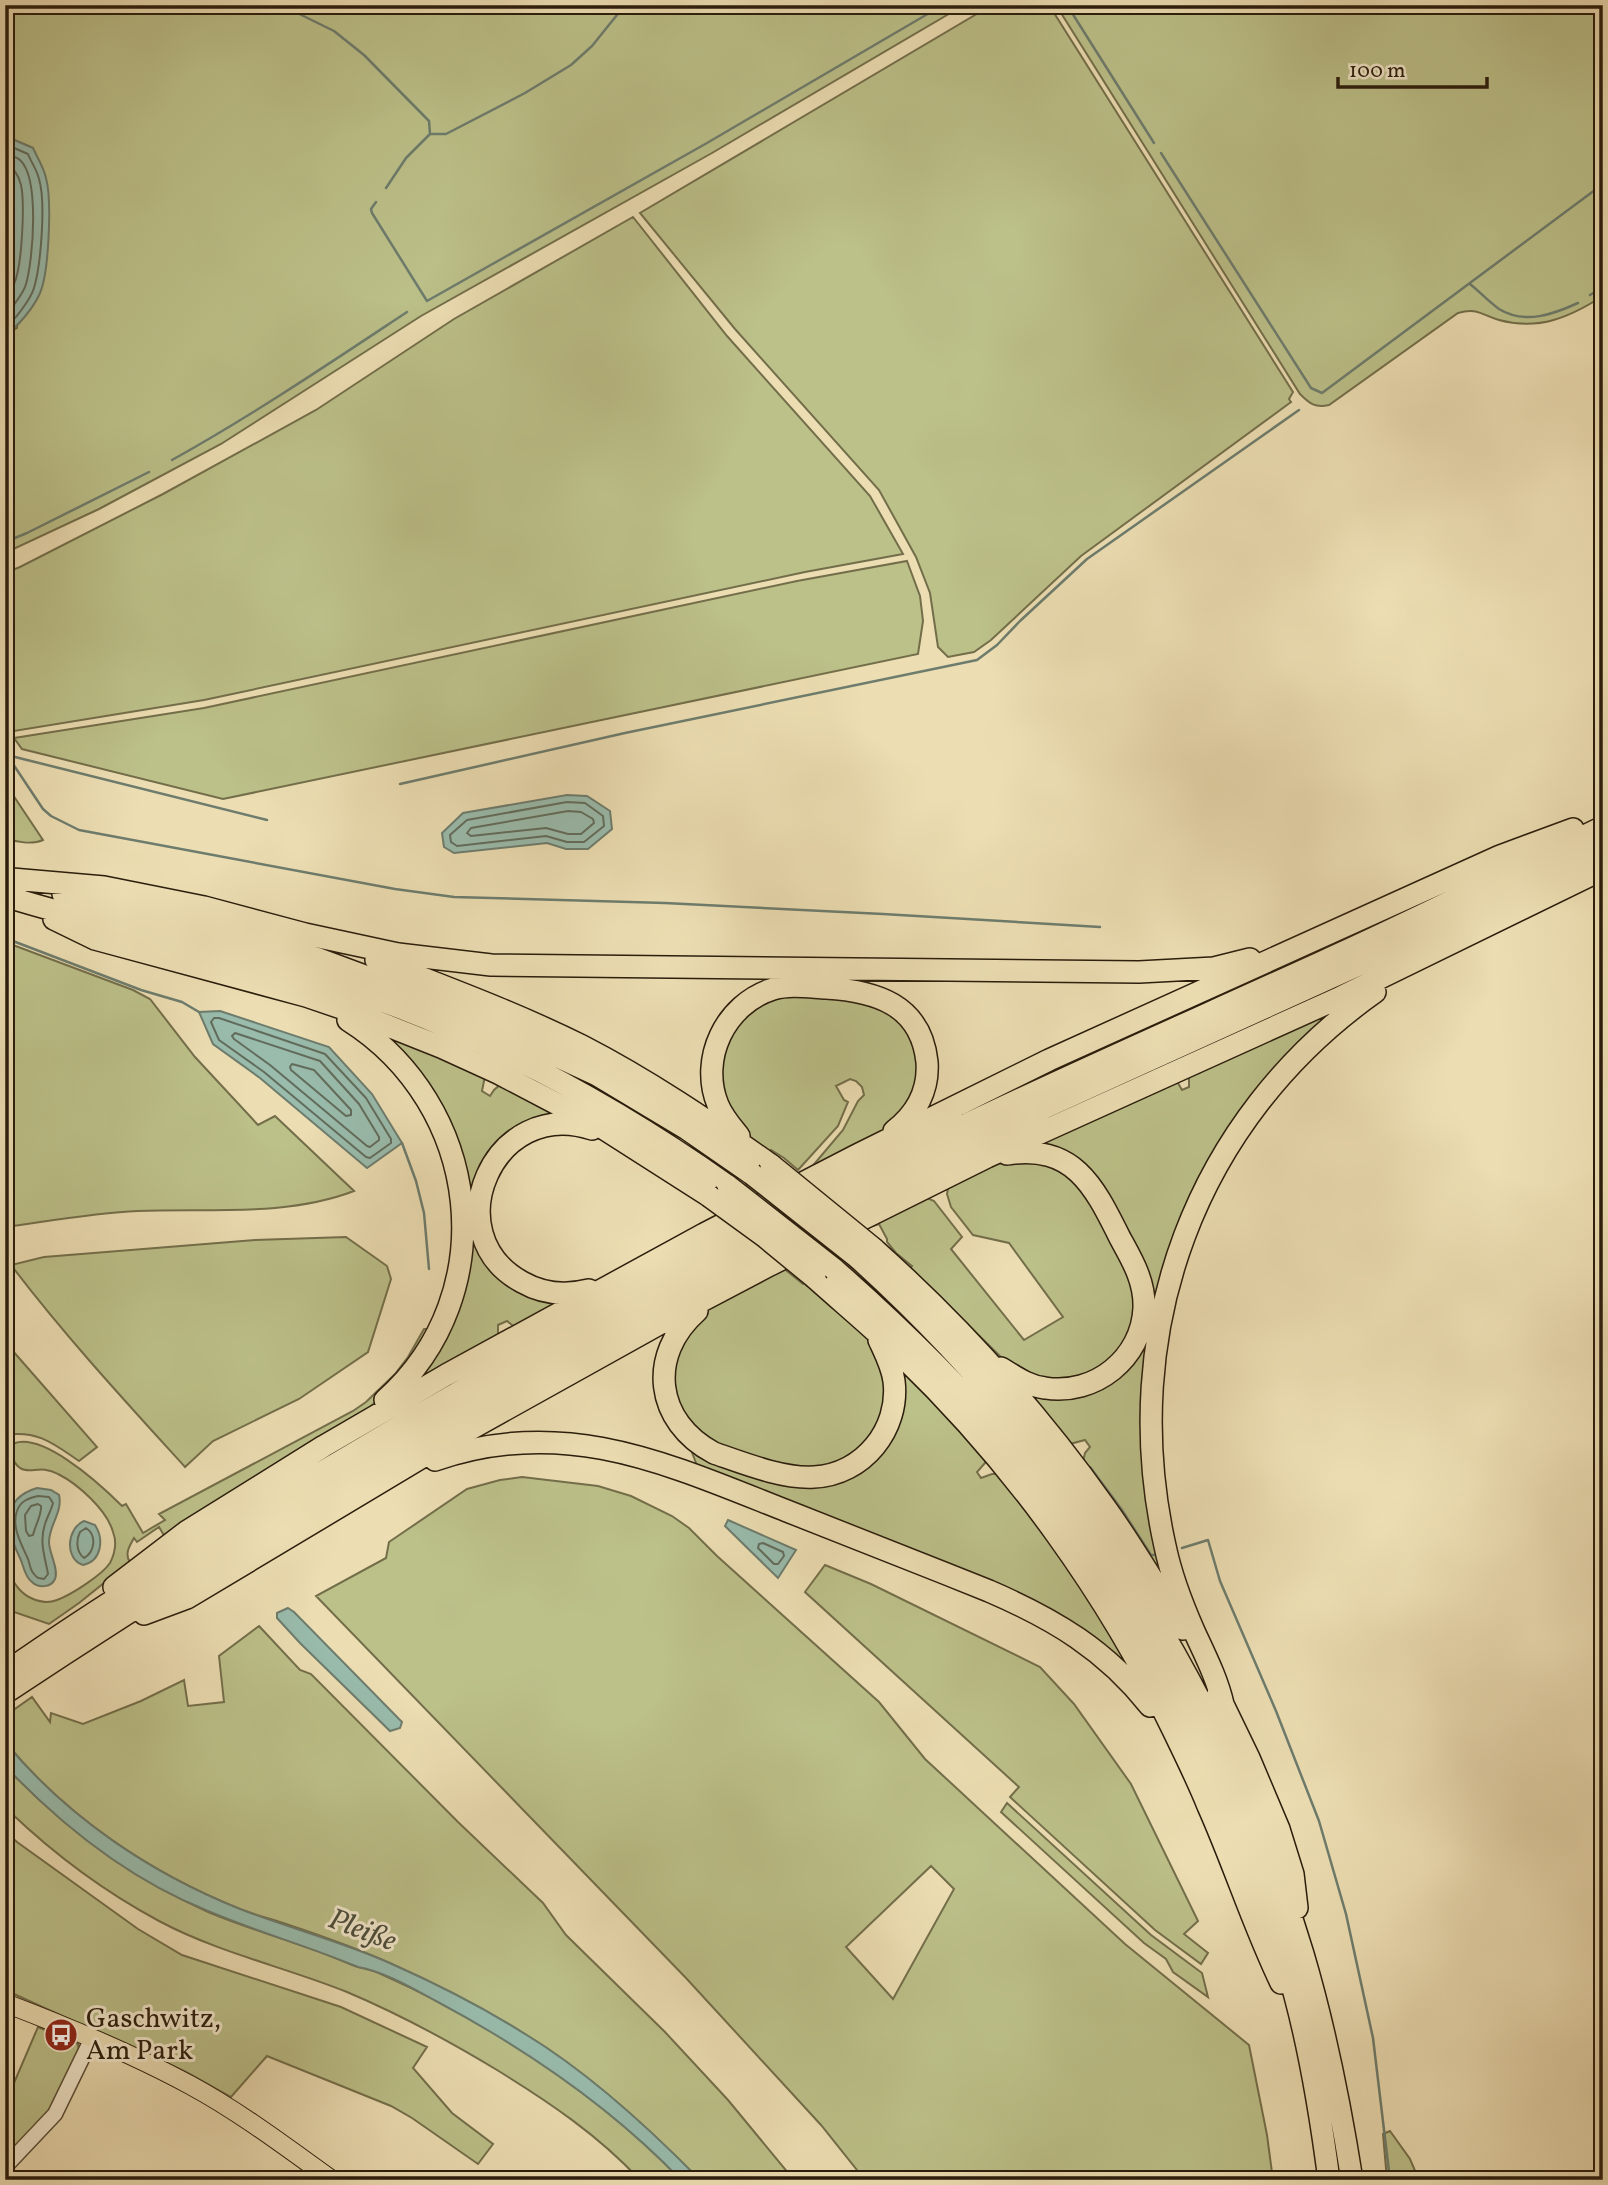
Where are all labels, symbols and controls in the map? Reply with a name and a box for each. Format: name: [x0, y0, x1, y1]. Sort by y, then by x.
scale bar: [1338, 46, 1487, 90]
text: 100 m: [1349, 57, 1406, 86]
water label: Pleiße: [322, 1899, 402, 1963]
place label: Gaschwitz, Am Park: [86, 2000, 221, 2071]
bus stop icon: Gaschwitz, Am Park: [42, 2016, 80, 2054]

